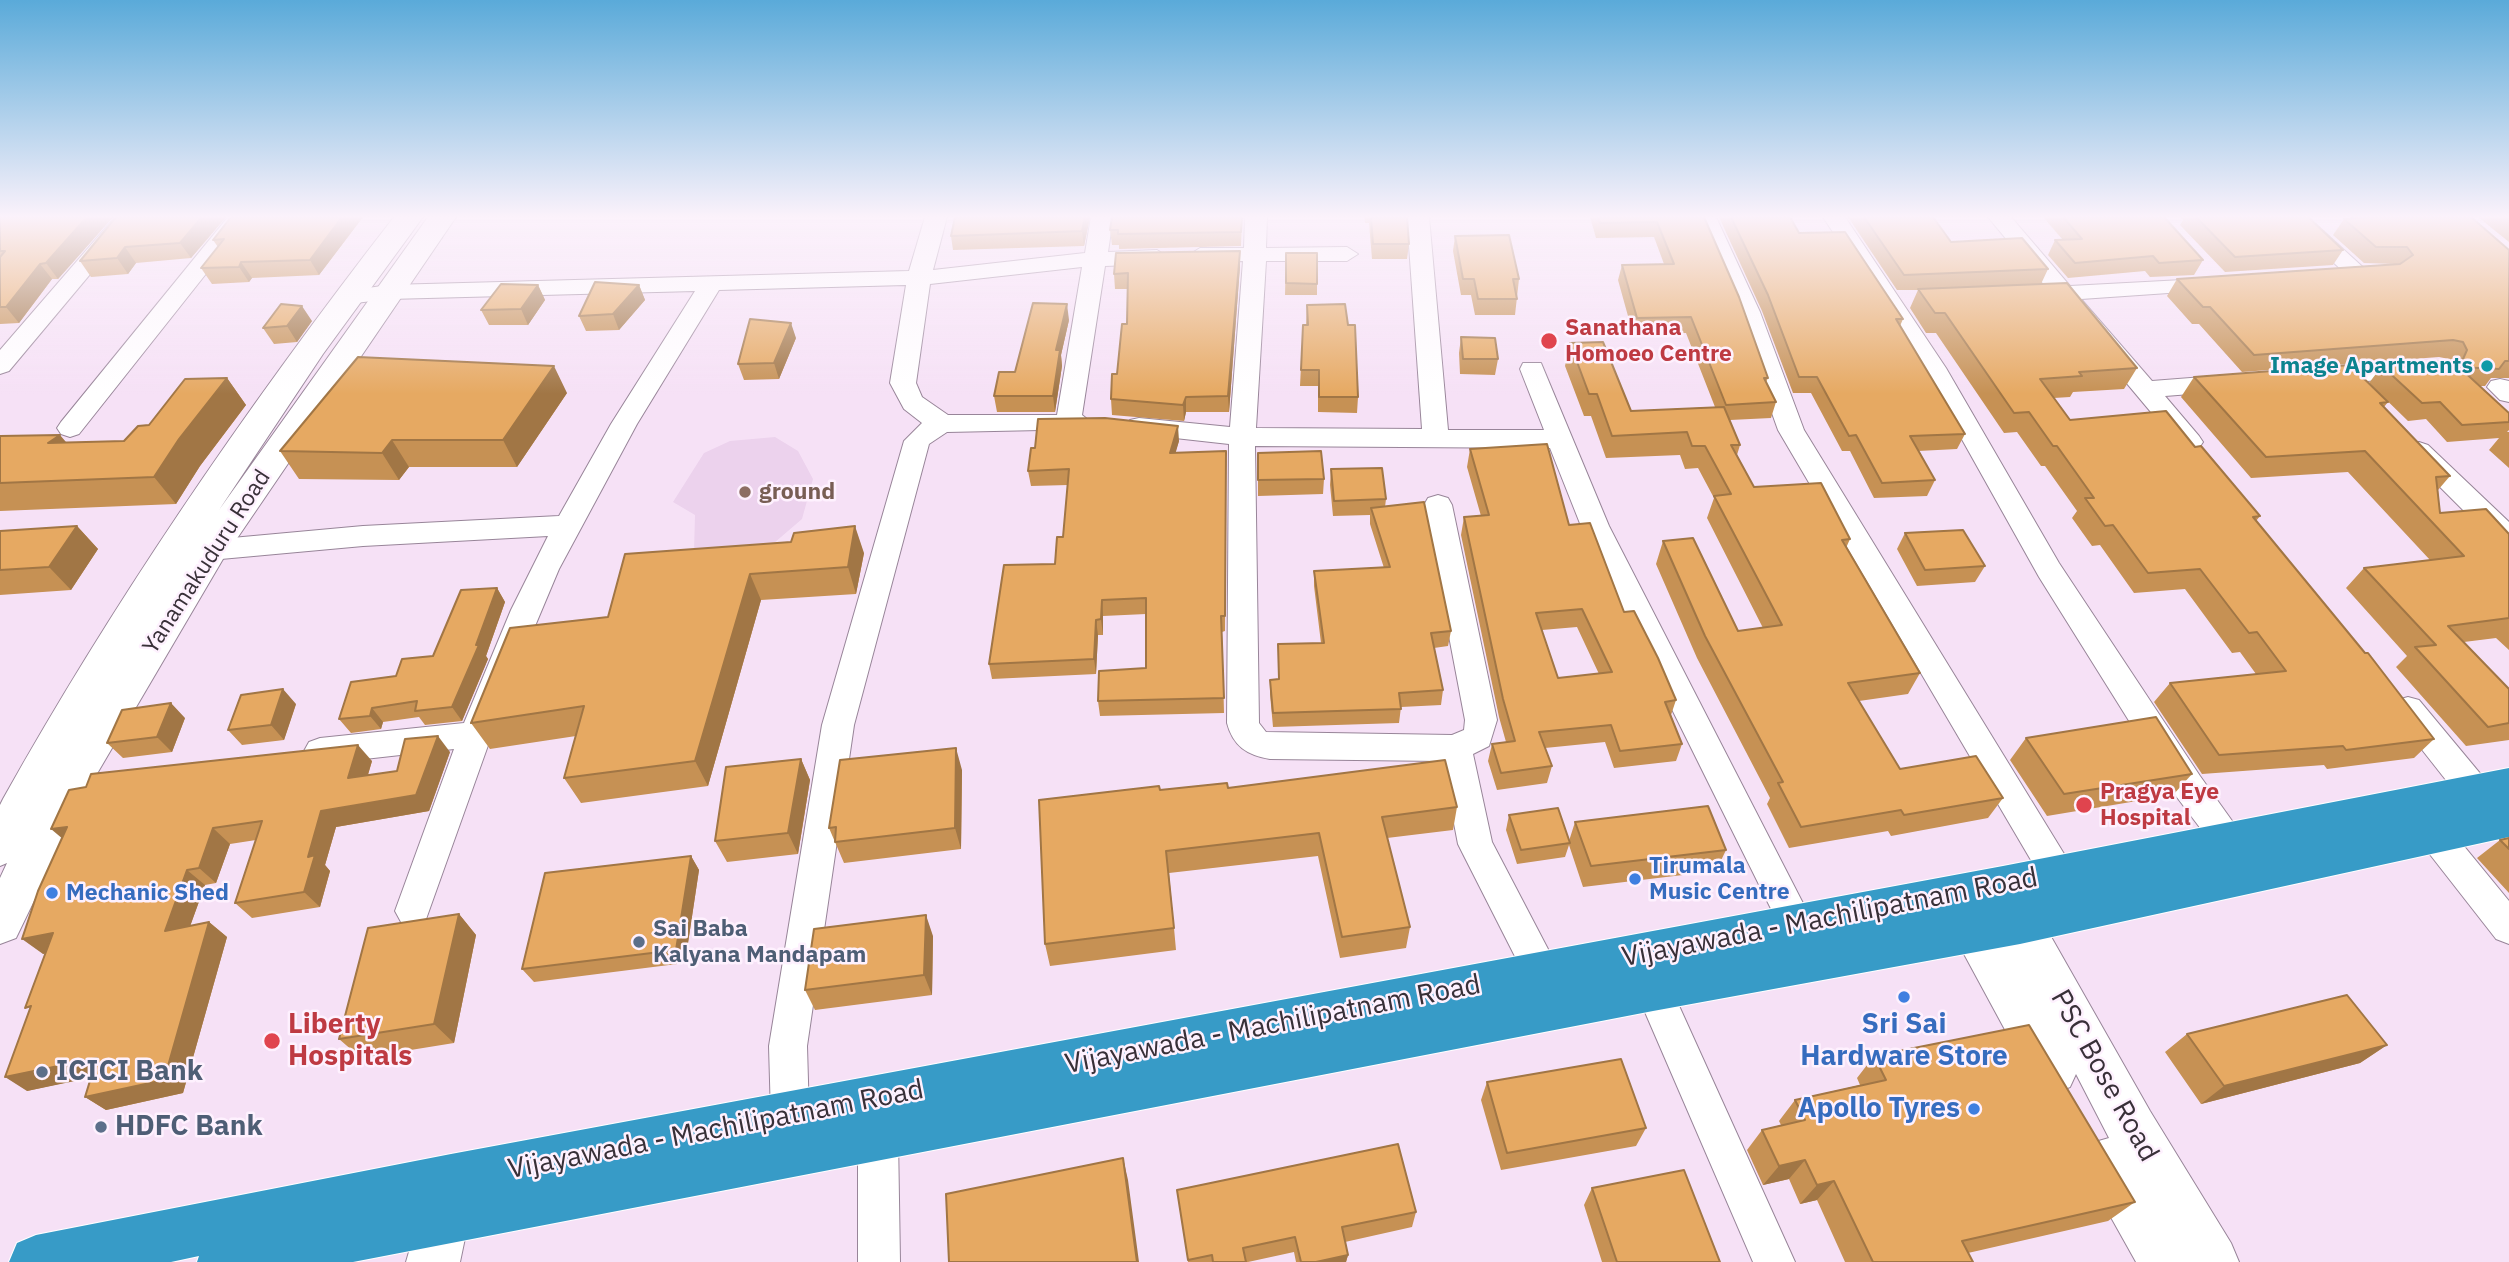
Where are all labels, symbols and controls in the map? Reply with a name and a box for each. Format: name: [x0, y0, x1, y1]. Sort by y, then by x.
place label: Sanathana Homoeo Centre: [1565, 314, 1732, 368]
marker: Sanathana Homoeo Centre: [1539, 331, 1559, 351]
place label: Image Apartments: [2270, 352, 2473, 380]
marker: Image Apartments: [2479, 358, 2495, 374]
street label: Yanamakuduru Road: [137, 465, 277, 659]
place label: ground: [759, 478, 835, 506]
marker: ground: [737, 484, 753, 500]
place label: Pragya Eye Hospital: [2100, 778, 2219, 832]
marker: Pragya Eye Hospital: [2074, 795, 2094, 815]
place label: Tirumala Music Centre: [1649, 852, 1790, 906]
street label: Vijayawada - Machilipatnam Road: [1619, 861, 2041, 975]
marker: Tirumala Music Centre: [1627, 871, 1643, 887]
place label: Mechanic Shed: [66, 879, 229, 907]
marker: Mechanic Shed: [44, 885, 60, 901]
place label: Sai Baba Kalyana Mandapam: [653, 915, 866, 969]
marker: Sai Baba Kalyana Mandapam: [631, 934, 647, 950]
street label: Vijayawada - Machilipatnam Road: [1062, 968, 1484, 1082]
street label: PSC Bose Road: [2043, 984, 2165, 1168]
marker: Sri Sai Hardware Store: [1896, 989, 1912, 1005]
place label: Liberty Hospitals: [288, 1008, 412, 1074]
place label: Sri Sai Hardware Store: [1800, 1008, 2008, 1074]
marker: Liberty Hospitals: [262, 1031, 282, 1051]
place label: ICICI Bank: [56, 1055, 203, 1089]
marker: ICICI Bank: [34, 1064, 50, 1080]
street label: Vijayawada - Machilipatnam Road: [505, 1073, 927, 1187]
place label: Apollo Tyres: [1797, 1092, 1960, 1126]
marker: Apollo Tyres: [1966, 1101, 1982, 1117]
place label: HDFC Bank: [115, 1110, 263, 1144]
marker: HDFC Bank: [93, 1119, 109, 1135]

